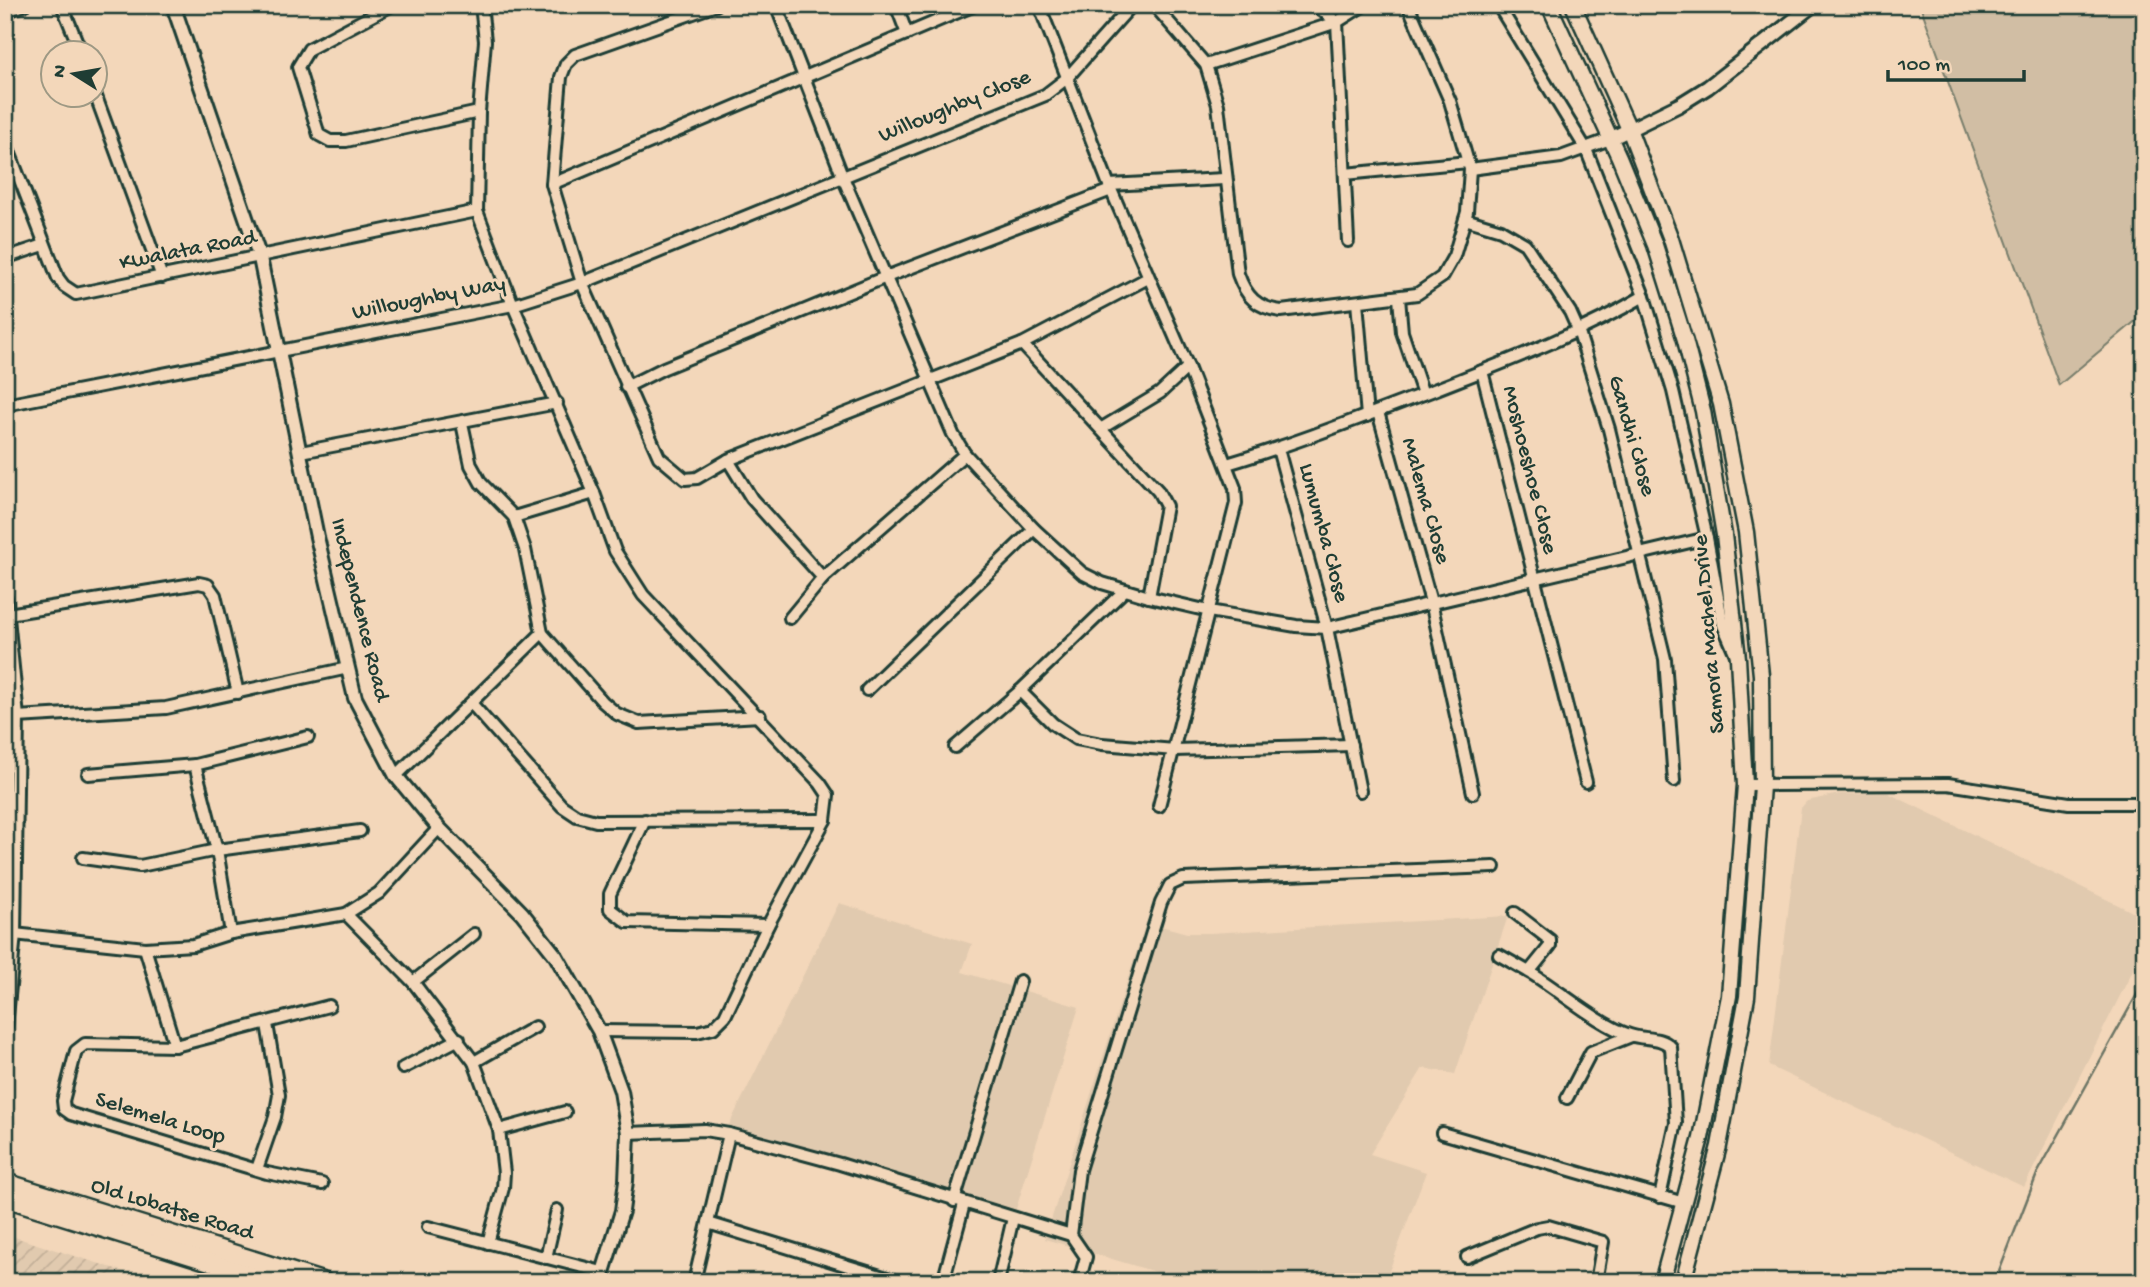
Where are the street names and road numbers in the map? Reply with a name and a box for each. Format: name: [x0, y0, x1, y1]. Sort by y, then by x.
street label: Willoughby Close: [875, 64, 1036, 150]
street label: Kwalata Road: [117, 224, 260, 278]
street label: Willoughby Way: [350, 271, 508, 327]
street label: Gandhi Close: [1601, 373, 1661, 501]
street label: Moshoeshoe Close: [1495, 383, 1563, 558]
street label: Malema Close: [1394, 435, 1456, 568]
street label: Lumumba Close: [1291, 461, 1355, 607]
street label: Independence Road: [323, 516, 395, 706]
street label: Samora Machel Drive: [1688, 532, 1732, 735]
street label: Selemela Loop: [92, 1086, 228, 1152]
street label: Old Lobatse Road: [87, 1172, 258, 1248]

